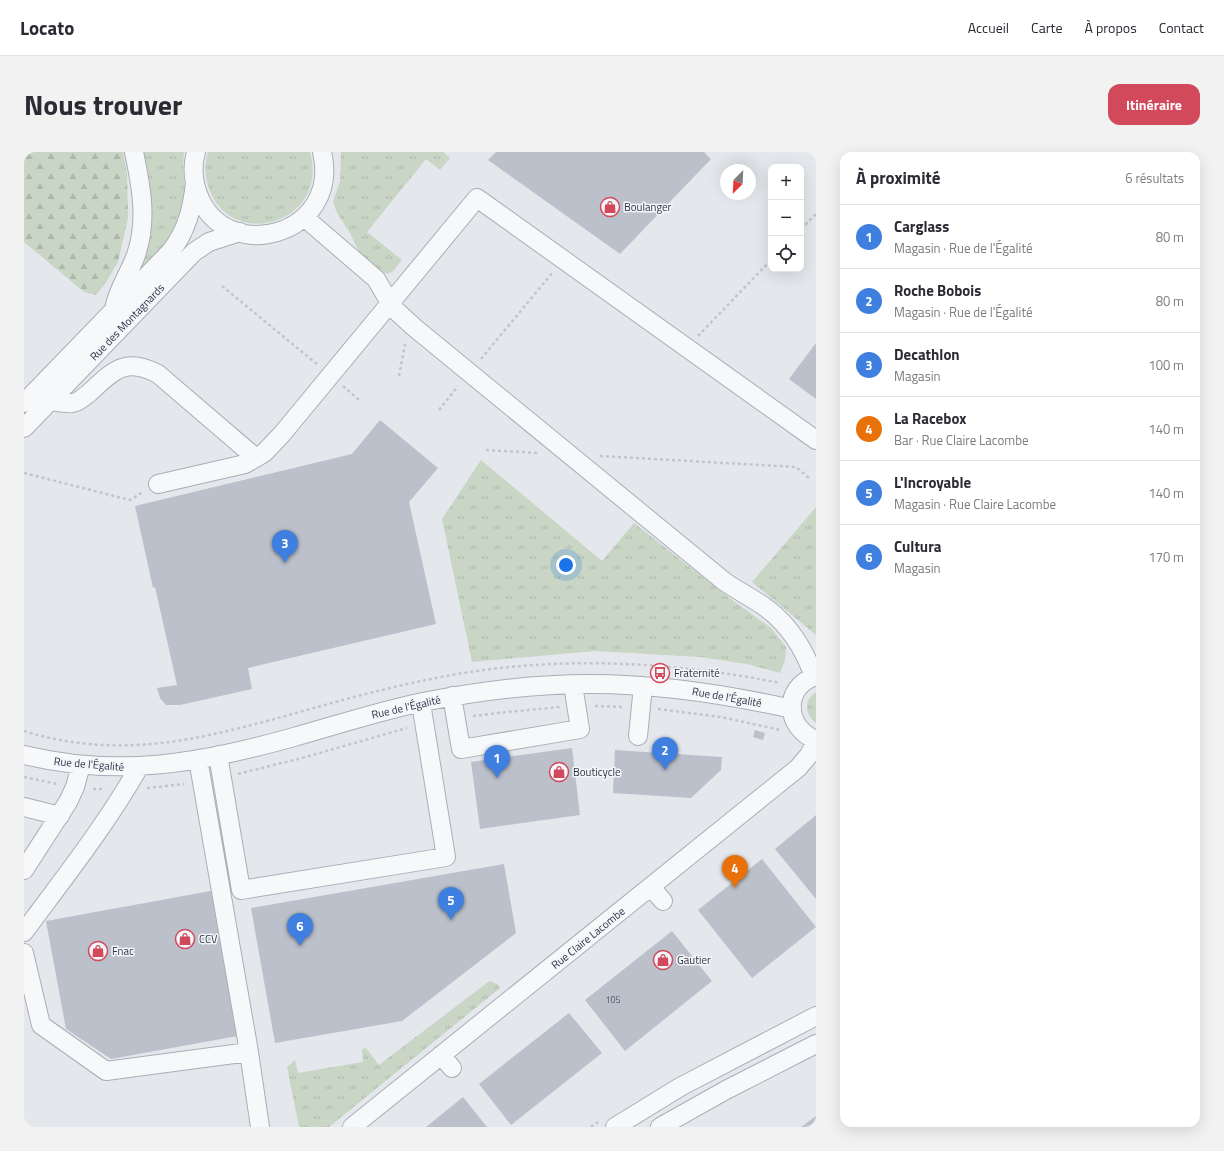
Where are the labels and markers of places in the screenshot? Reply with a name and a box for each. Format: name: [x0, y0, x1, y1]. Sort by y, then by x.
shop icon: Boulanger: [599, 196, 621, 218]
place label: Boulanger: [624, 199, 672, 215]
pin: 3: [272, 530, 298, 563]
bus stop icon: Fraternité: [649, 662, 671, 684]
place label: Fraternité: [674, 665, 720, 681]
pin: 2: [652, 737, 678, 770]
pin: 1: [484, 745, 510, 778]
shop icon: Bouticycle: [548, 761, 570, 783]
place label: Bouticycle: [573, 764, 621, 780]
pin: 4: [722, 855, 748, 888]
pin: 5: [438, 887, 464, 920]
pin: 6: [287, 913, 313, 946]
shop icon: CCV: [174, 928, 196, 950]
place label: CCV: [199, 931, 218, 947]
shop icon: Fnac: [87, 940, 109, 962]
place label: Fnac: [112, 943, 134, 959]
shop icon: Gautier: [652, 949, 674, 971]
place label: Gautier: [677, 952, 711, 968]

